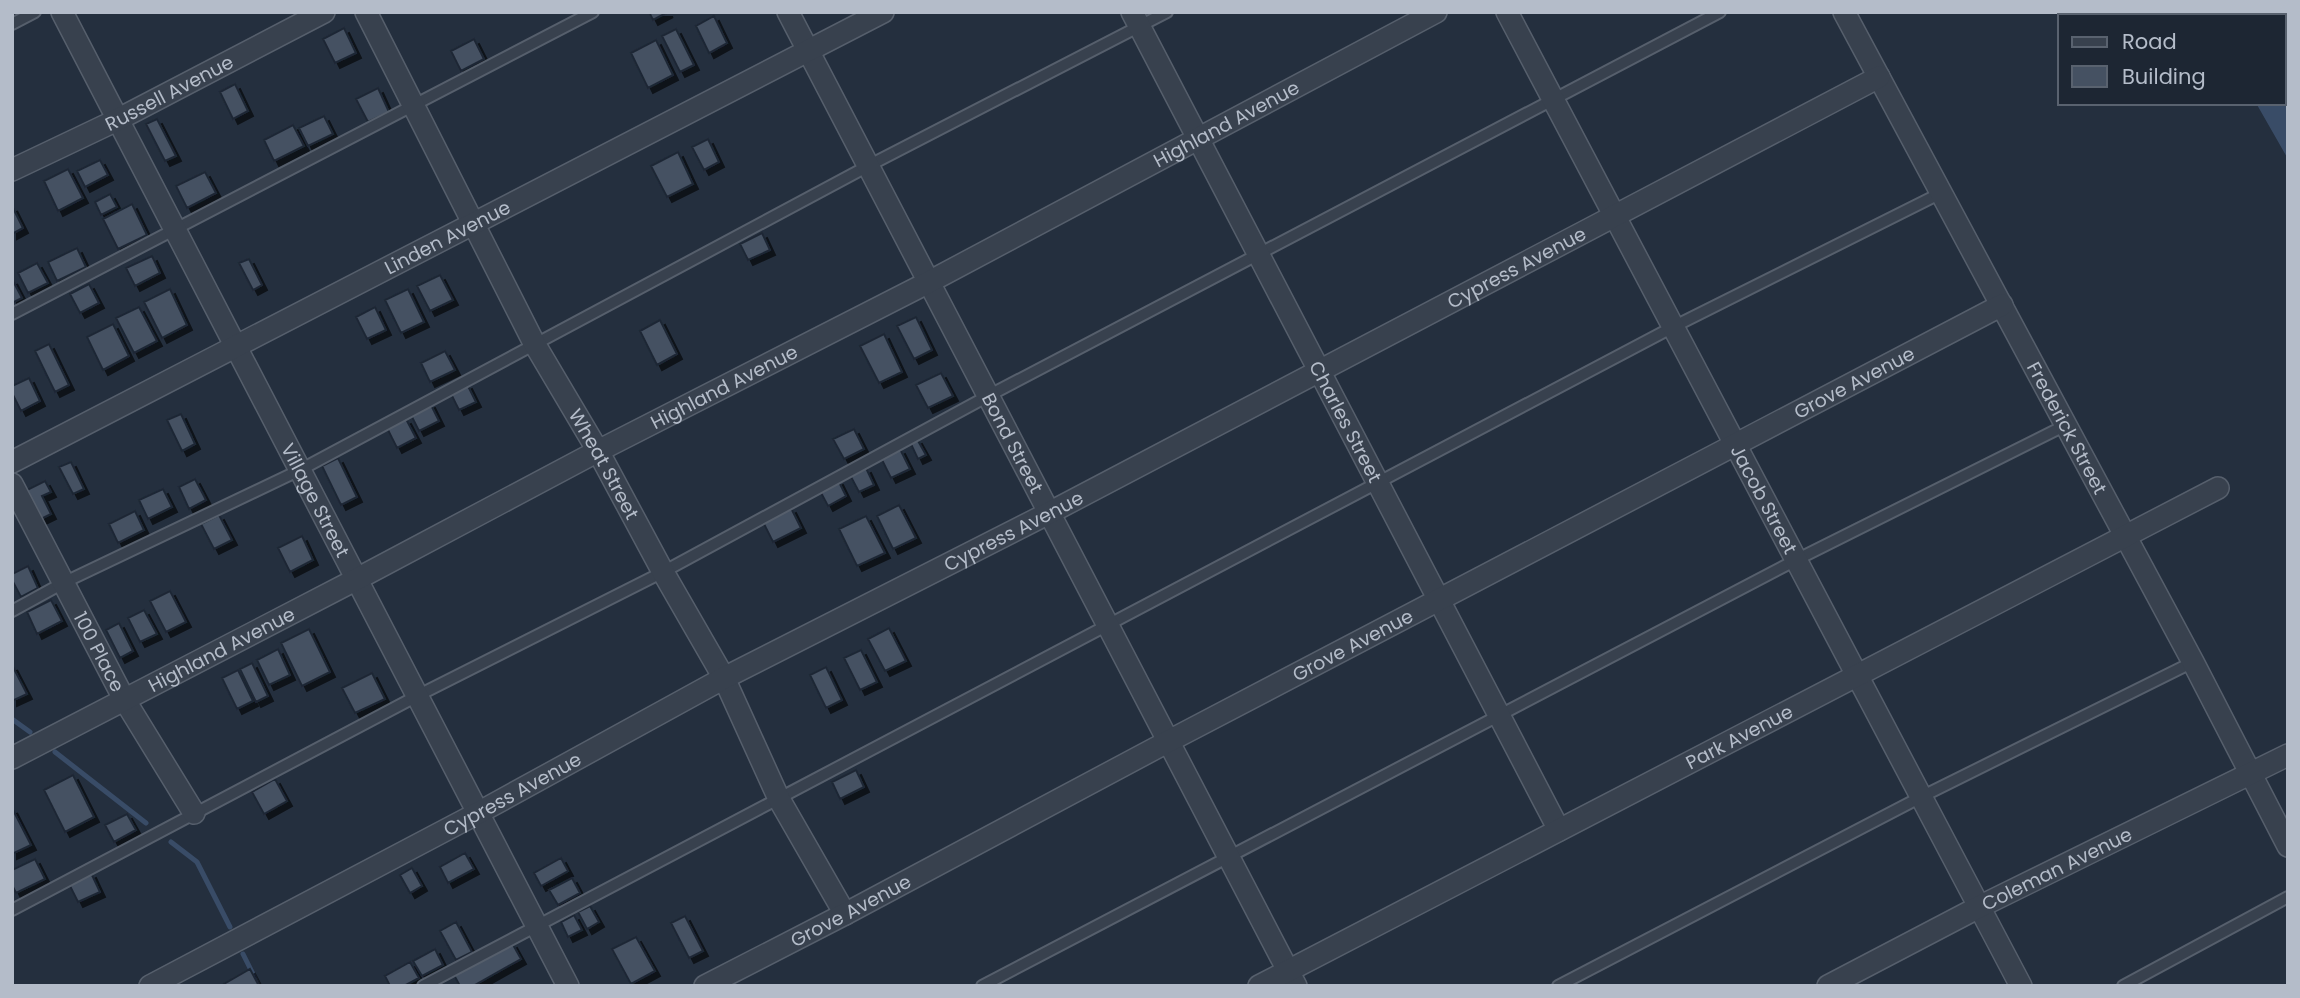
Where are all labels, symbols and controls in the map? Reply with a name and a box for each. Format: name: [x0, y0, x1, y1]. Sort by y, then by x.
legend: [2058, 14, 2286, 105]
text: Road: [2122, 27, 2177, 56]
street label: Russell Avenue: [101, 49, 238, 138]
text: Building: [2122, 62, 2206, 91]
street label: Highland Avenue: [1149, 74, 1304, 174]
street label: Linden Avenue: [380, 194, 515, 281]
street label: Cypress Avenue: [1443, 220, 1591, 315]
street label: Highland Avenue: [646, 338, 802, 436]
street label: Grove Avenue: [1789, 340, 1920, 426]
street label: Charles Street: [1302, 356, 1388, 487]
street label: Frederick Street: [2020, 357, 2114, 499]
street label: Bond Street: [975, 388, 1050, 498]
street label: Wheat Street: [562, 404, 645, 524]
street label: Village Street: [274, 439, 356, 562]
street label: Jacob Street: [1724, 440, 1804, 559]
street label: Cypress Avenue: [939, 484, 1088, 578]
street label: Highland Avenue: [144, 600, 300, 699]
street label: Grove Avenue: [1288, 603, 1418, 688]
street label: 100 Place: [67, 607, 131, 697]
street label: Park Avenue: [1681, 698, 1798, 776]
street label: Cypress Avenue: [439, 746, 586, 843]
street label: Coleman Avenue: [1977, 821, 2137, 918]
street label: Grove Avenue: [786, 868, 916, 954]

